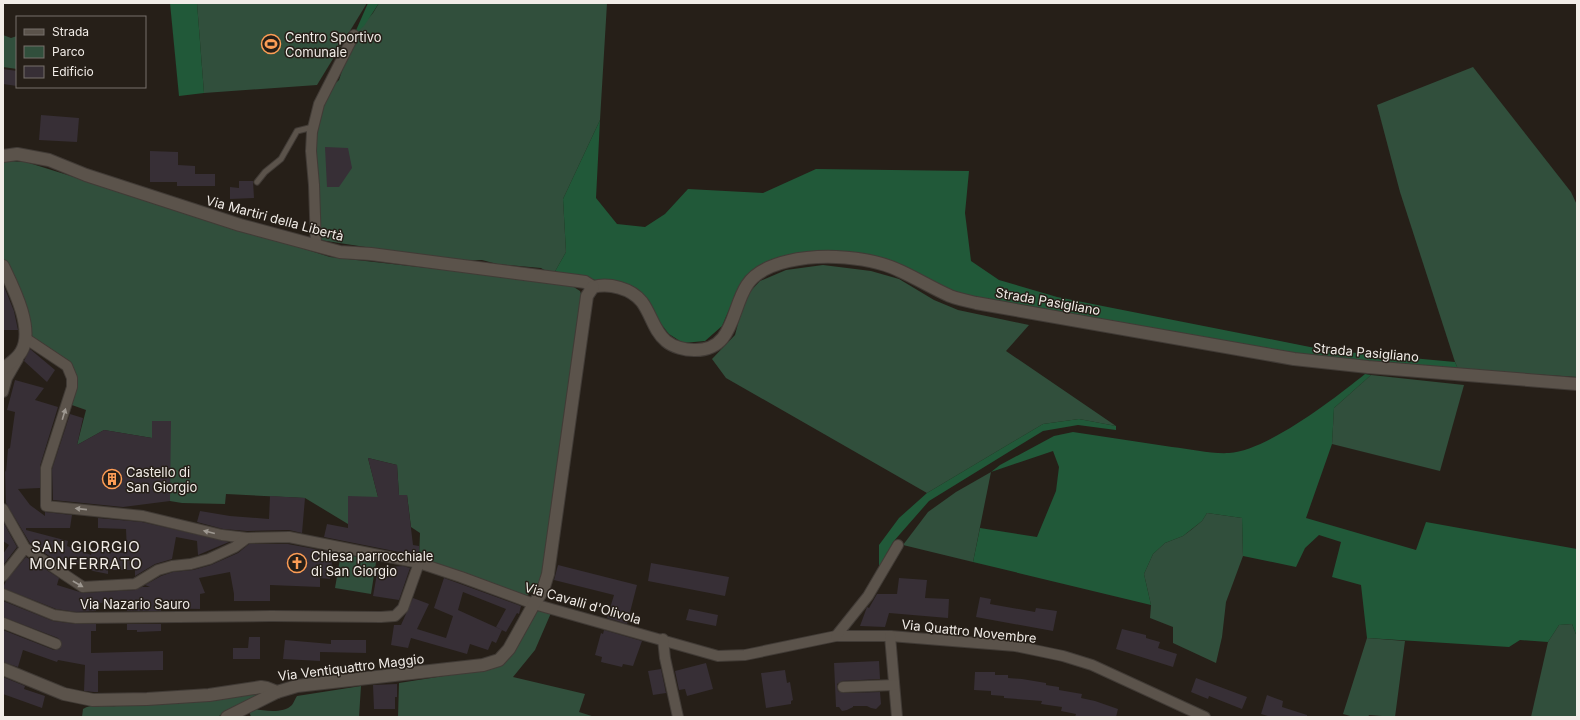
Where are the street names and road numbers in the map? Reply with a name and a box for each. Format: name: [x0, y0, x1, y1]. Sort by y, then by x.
street label: Via Martiri della Libertà: [204, 192, 346, 244]
street label: Strada Pasigliano: [994, 284, 1102, 318]
street label: Strada Pasigliano: [1312, 339, 1420, 365]
street label: Via Cavalli d'Olivola: [523, 579, 643, 627]
street label: Via Nazario Sauro: [80, 596, 190, 612]
street label: Via Quattro Novembre: [901, 616, 1037, 646]
street label: Via Ventiquattro Maggio: [277, 650, 425, 684]

